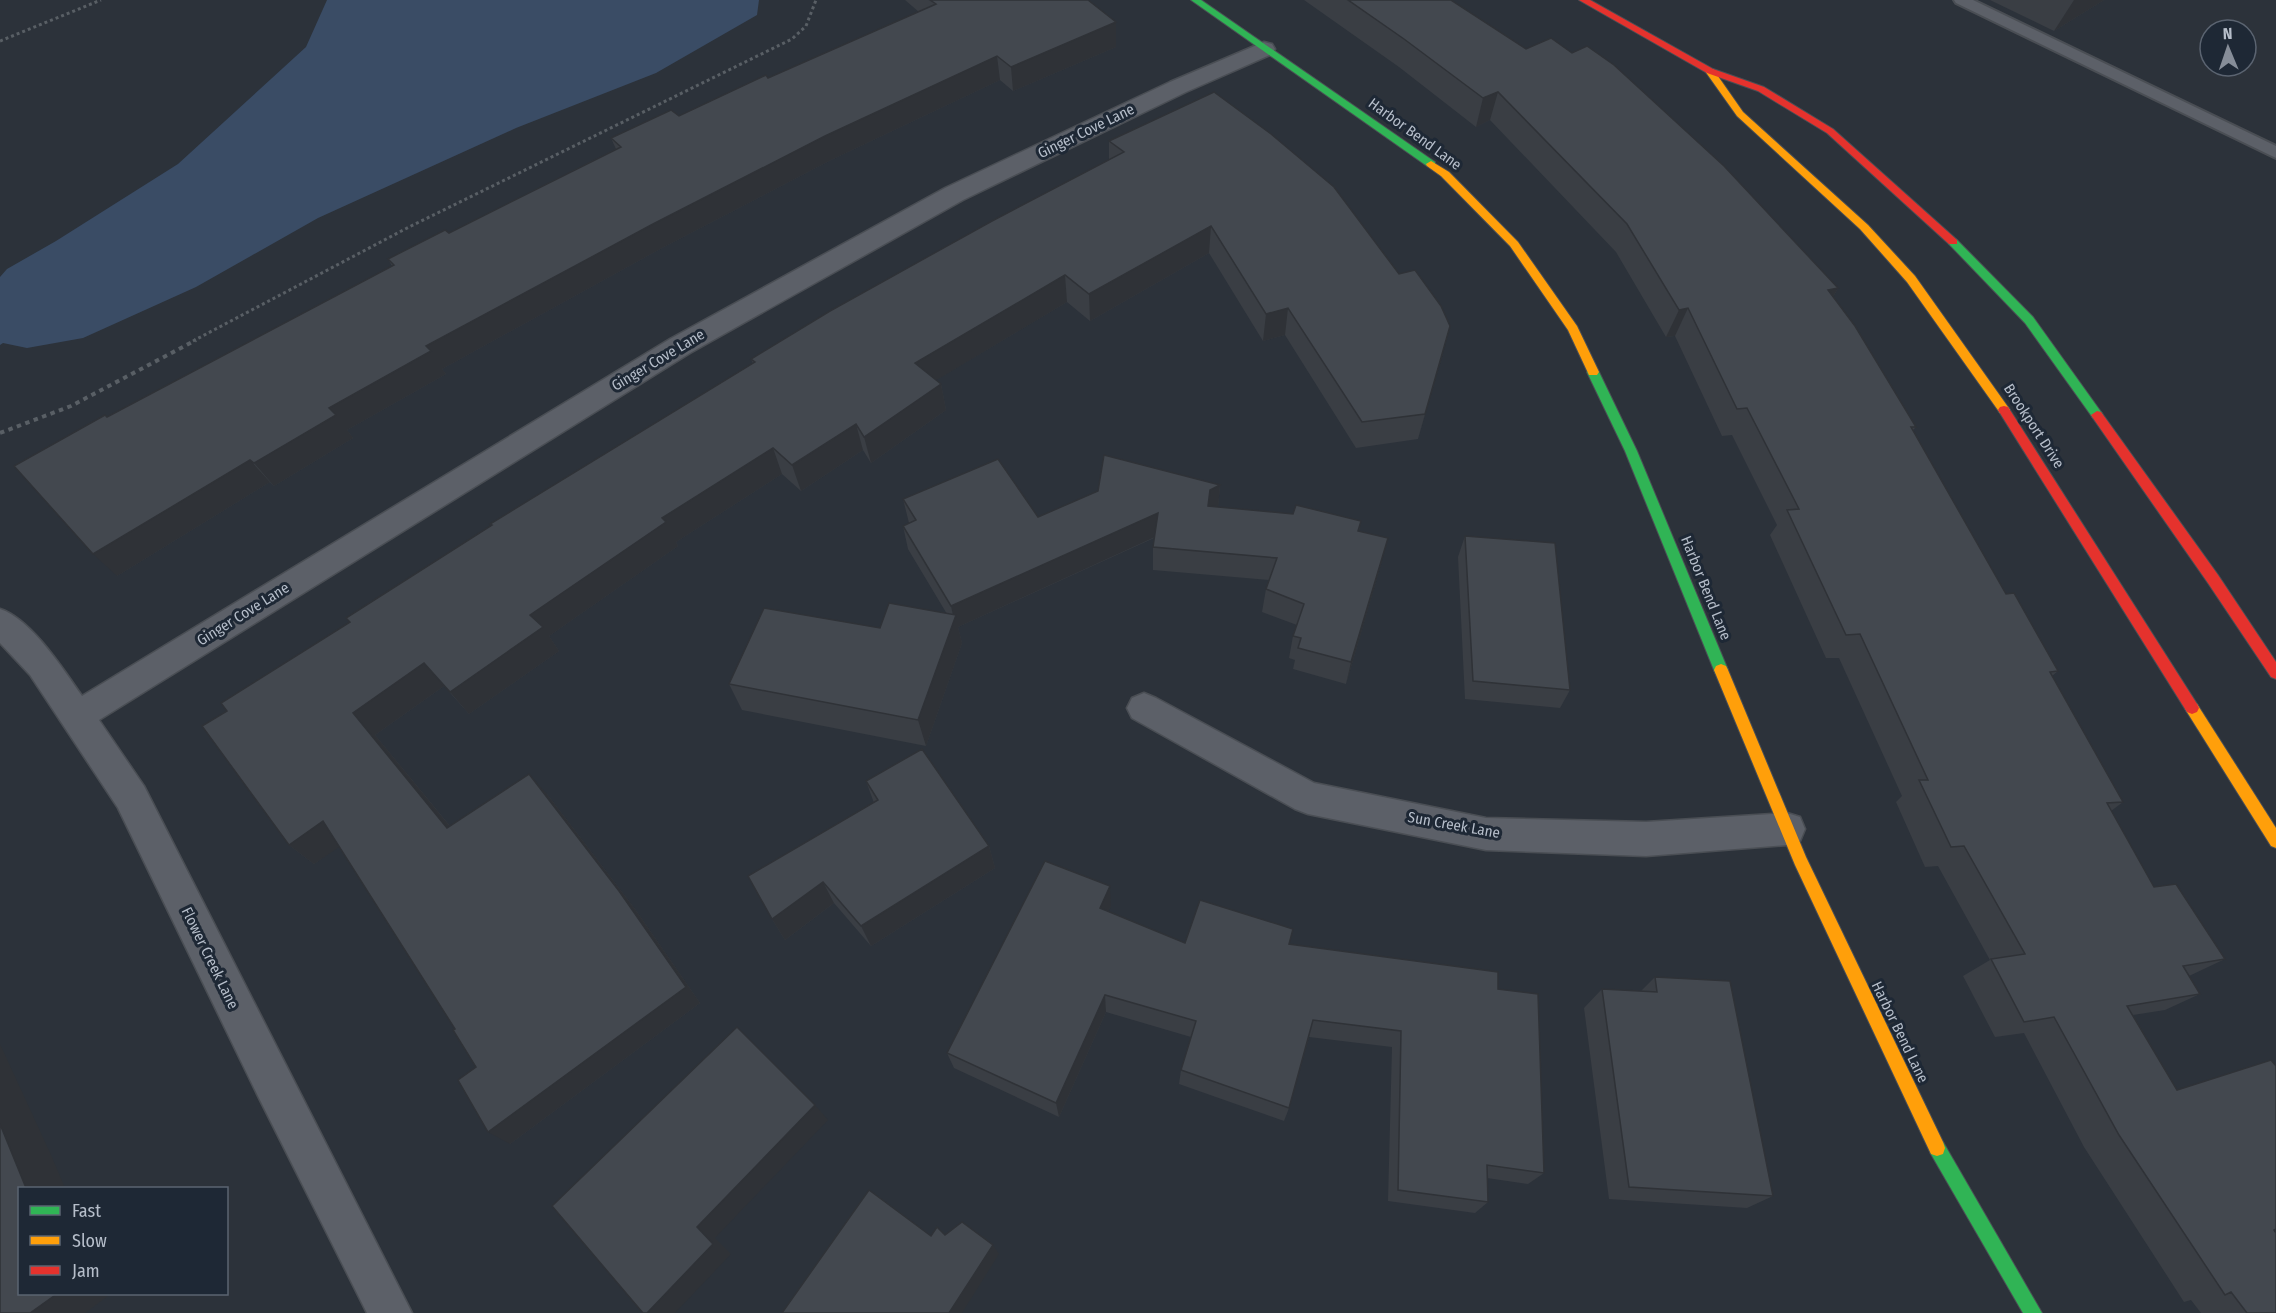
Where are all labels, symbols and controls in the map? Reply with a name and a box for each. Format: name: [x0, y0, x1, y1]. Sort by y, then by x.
north arrow: [2198, 18, 2258, 78]
text: N: [2222, 24, 2233, 43]
street label: Harbor Bend Lane: [1365, 94, 1465, 174]
street label: Ginger Cove Lane: [1035, 100, 1137, 162]
street label: Ginger Cove Lane: [608, 325, 708, 395]
street label: Brookport Drive: [2000, 380, 2068, 472]
street label: Harbor Bend Lane: [1677, 533, 1735, 643]
street label: Ginger Cove Lane: [194, 579, 292, 649]
street label: Sun Creek Lane: [1406, 808, 1502, 842]
street label: Flower Creek Lane: [178, 904, 242, 1012]
street label: Harbor Bend Lane: [1868, 978, 1932, 1086]
legend: [18, 1187, 228, 1295]
text: Fast: [72, 1200, 101, 1222]
text: Slow: [72, 1230, 107, 1252]
text: Jam: [72, 1260, 100, 1282]

